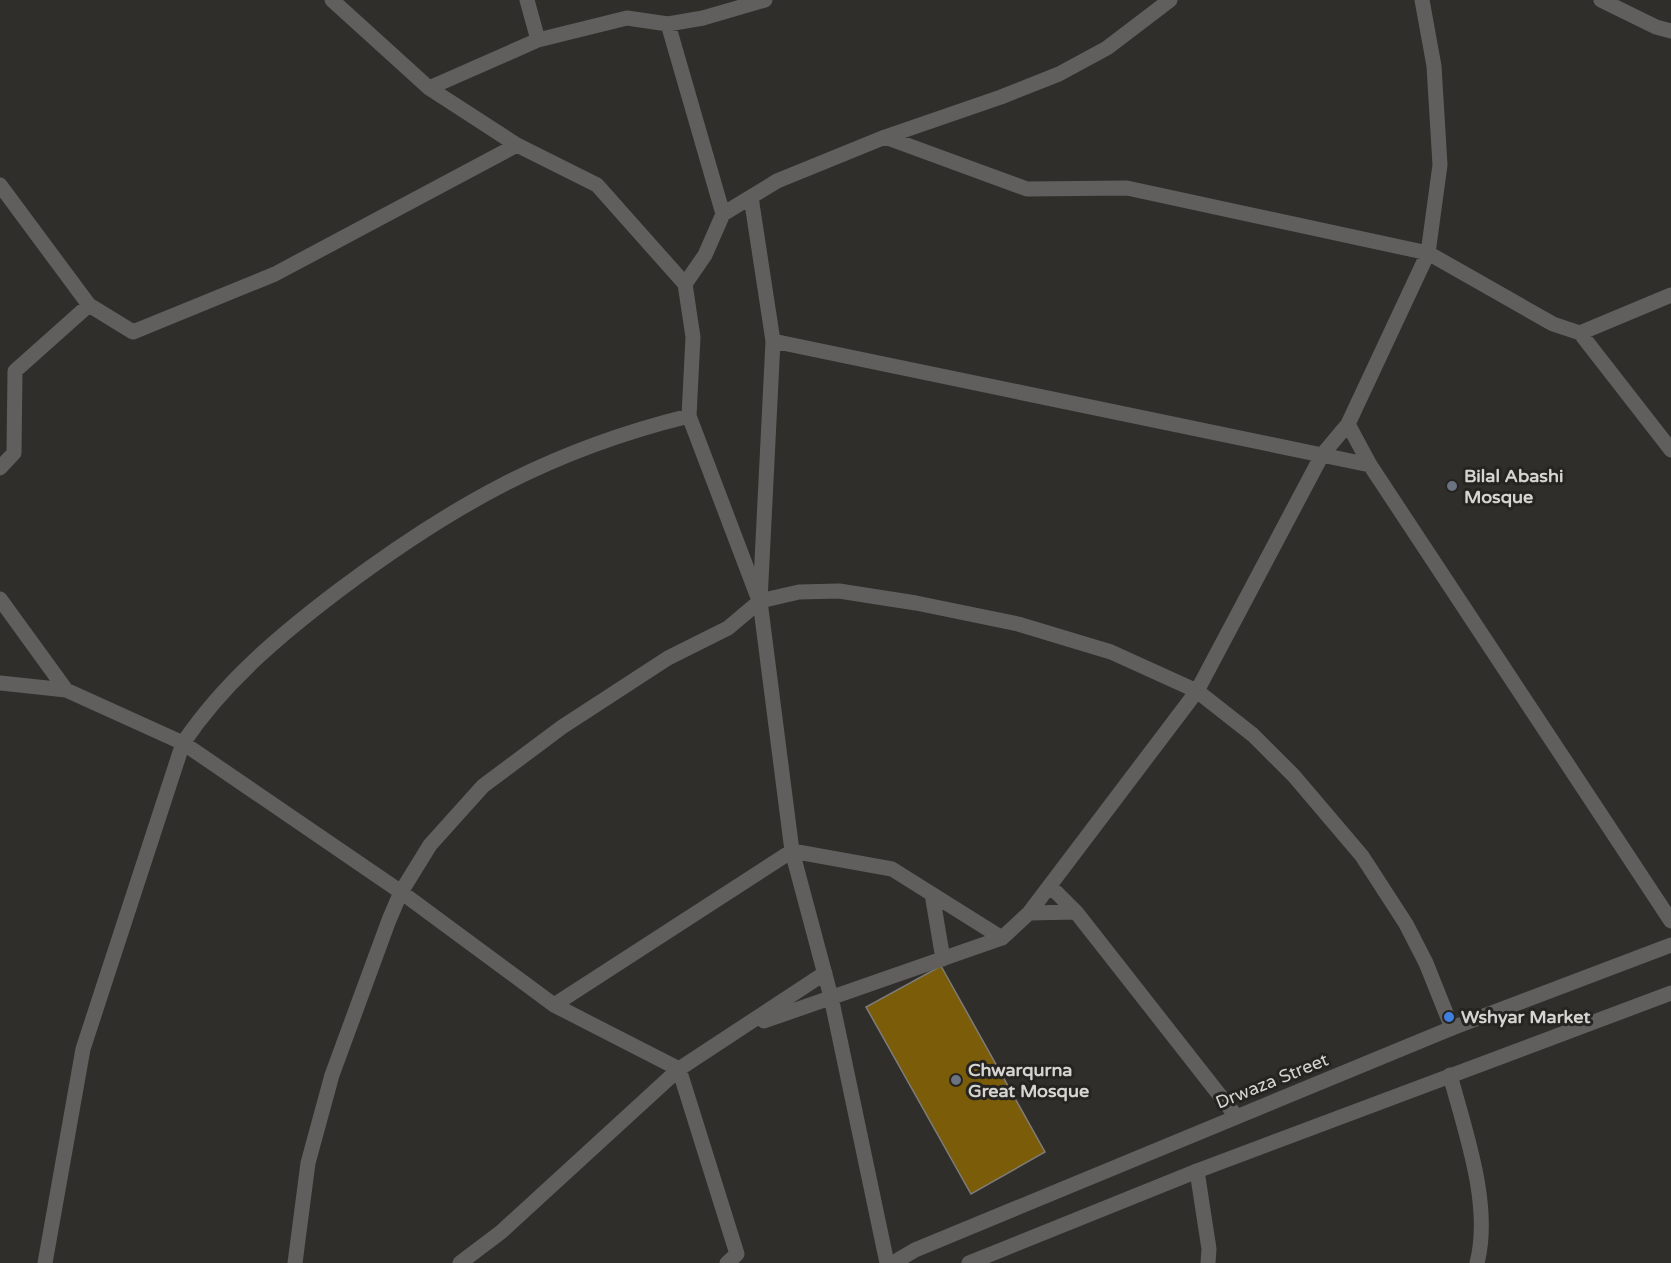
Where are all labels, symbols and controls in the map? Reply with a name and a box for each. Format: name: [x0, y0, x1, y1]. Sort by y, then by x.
place label: Bilal Abashi Mosque: [1464, 465, 1563, 508]
marker: Bilal Abashi Mosque: [1445, 479, 1459, 493]
place label: Wshyar Market: [1461, 1006, 1590, 1028]
marker: Wshyar Market: [1442, 1010, 1456, 1024]
street label: Drwaza Street: [1212, 1048, 1332, 1114]
place label: Chwarqurna Great Mosque: [968, 1059, 1089, 1102]
marker: Chwarqurna Great Mosque: [949, 1073, 963, 1087]

